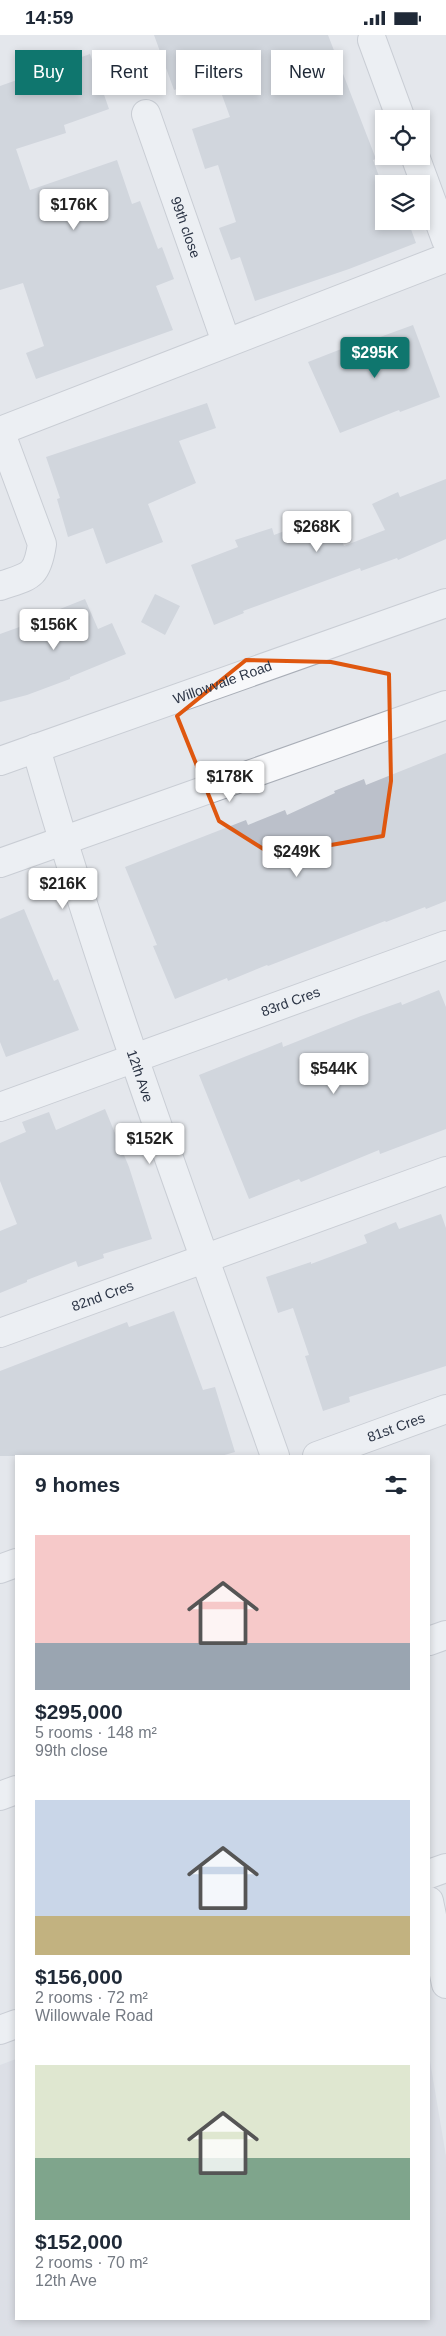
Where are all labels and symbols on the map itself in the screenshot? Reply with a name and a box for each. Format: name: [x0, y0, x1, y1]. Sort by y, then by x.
pin: $176K: [39, 189, 109, 231]
street label: 99th close: [168, 194, 204, 260]
pin: $295K: [340, 337, 410, 379]
pin: $268K: [282, 511, 352, 553]
pin: $156K: [19, 609, 89, 651]
street label: Willowvale Road: [171, 657, 274, 707]
pin: $178K: [195, 761, 265, 803]
pin: $249K: [262, 835, 332, 878]
pin: $216K: [28, 867, 98, 910]
street label: 83rd Cres: [259, 983, 322, 1020]
street label: 12th Ave: [124, 1048, 157, 1104]
pin: $544K: [299, 1053, 369, 1095]
pin: $152K: [115, 1123, 185, 1165]
street label: 82nd Cres: [69, 1277, 136, 1314]
street label: 81st Cres: [365, 1409, 427, 1445]

